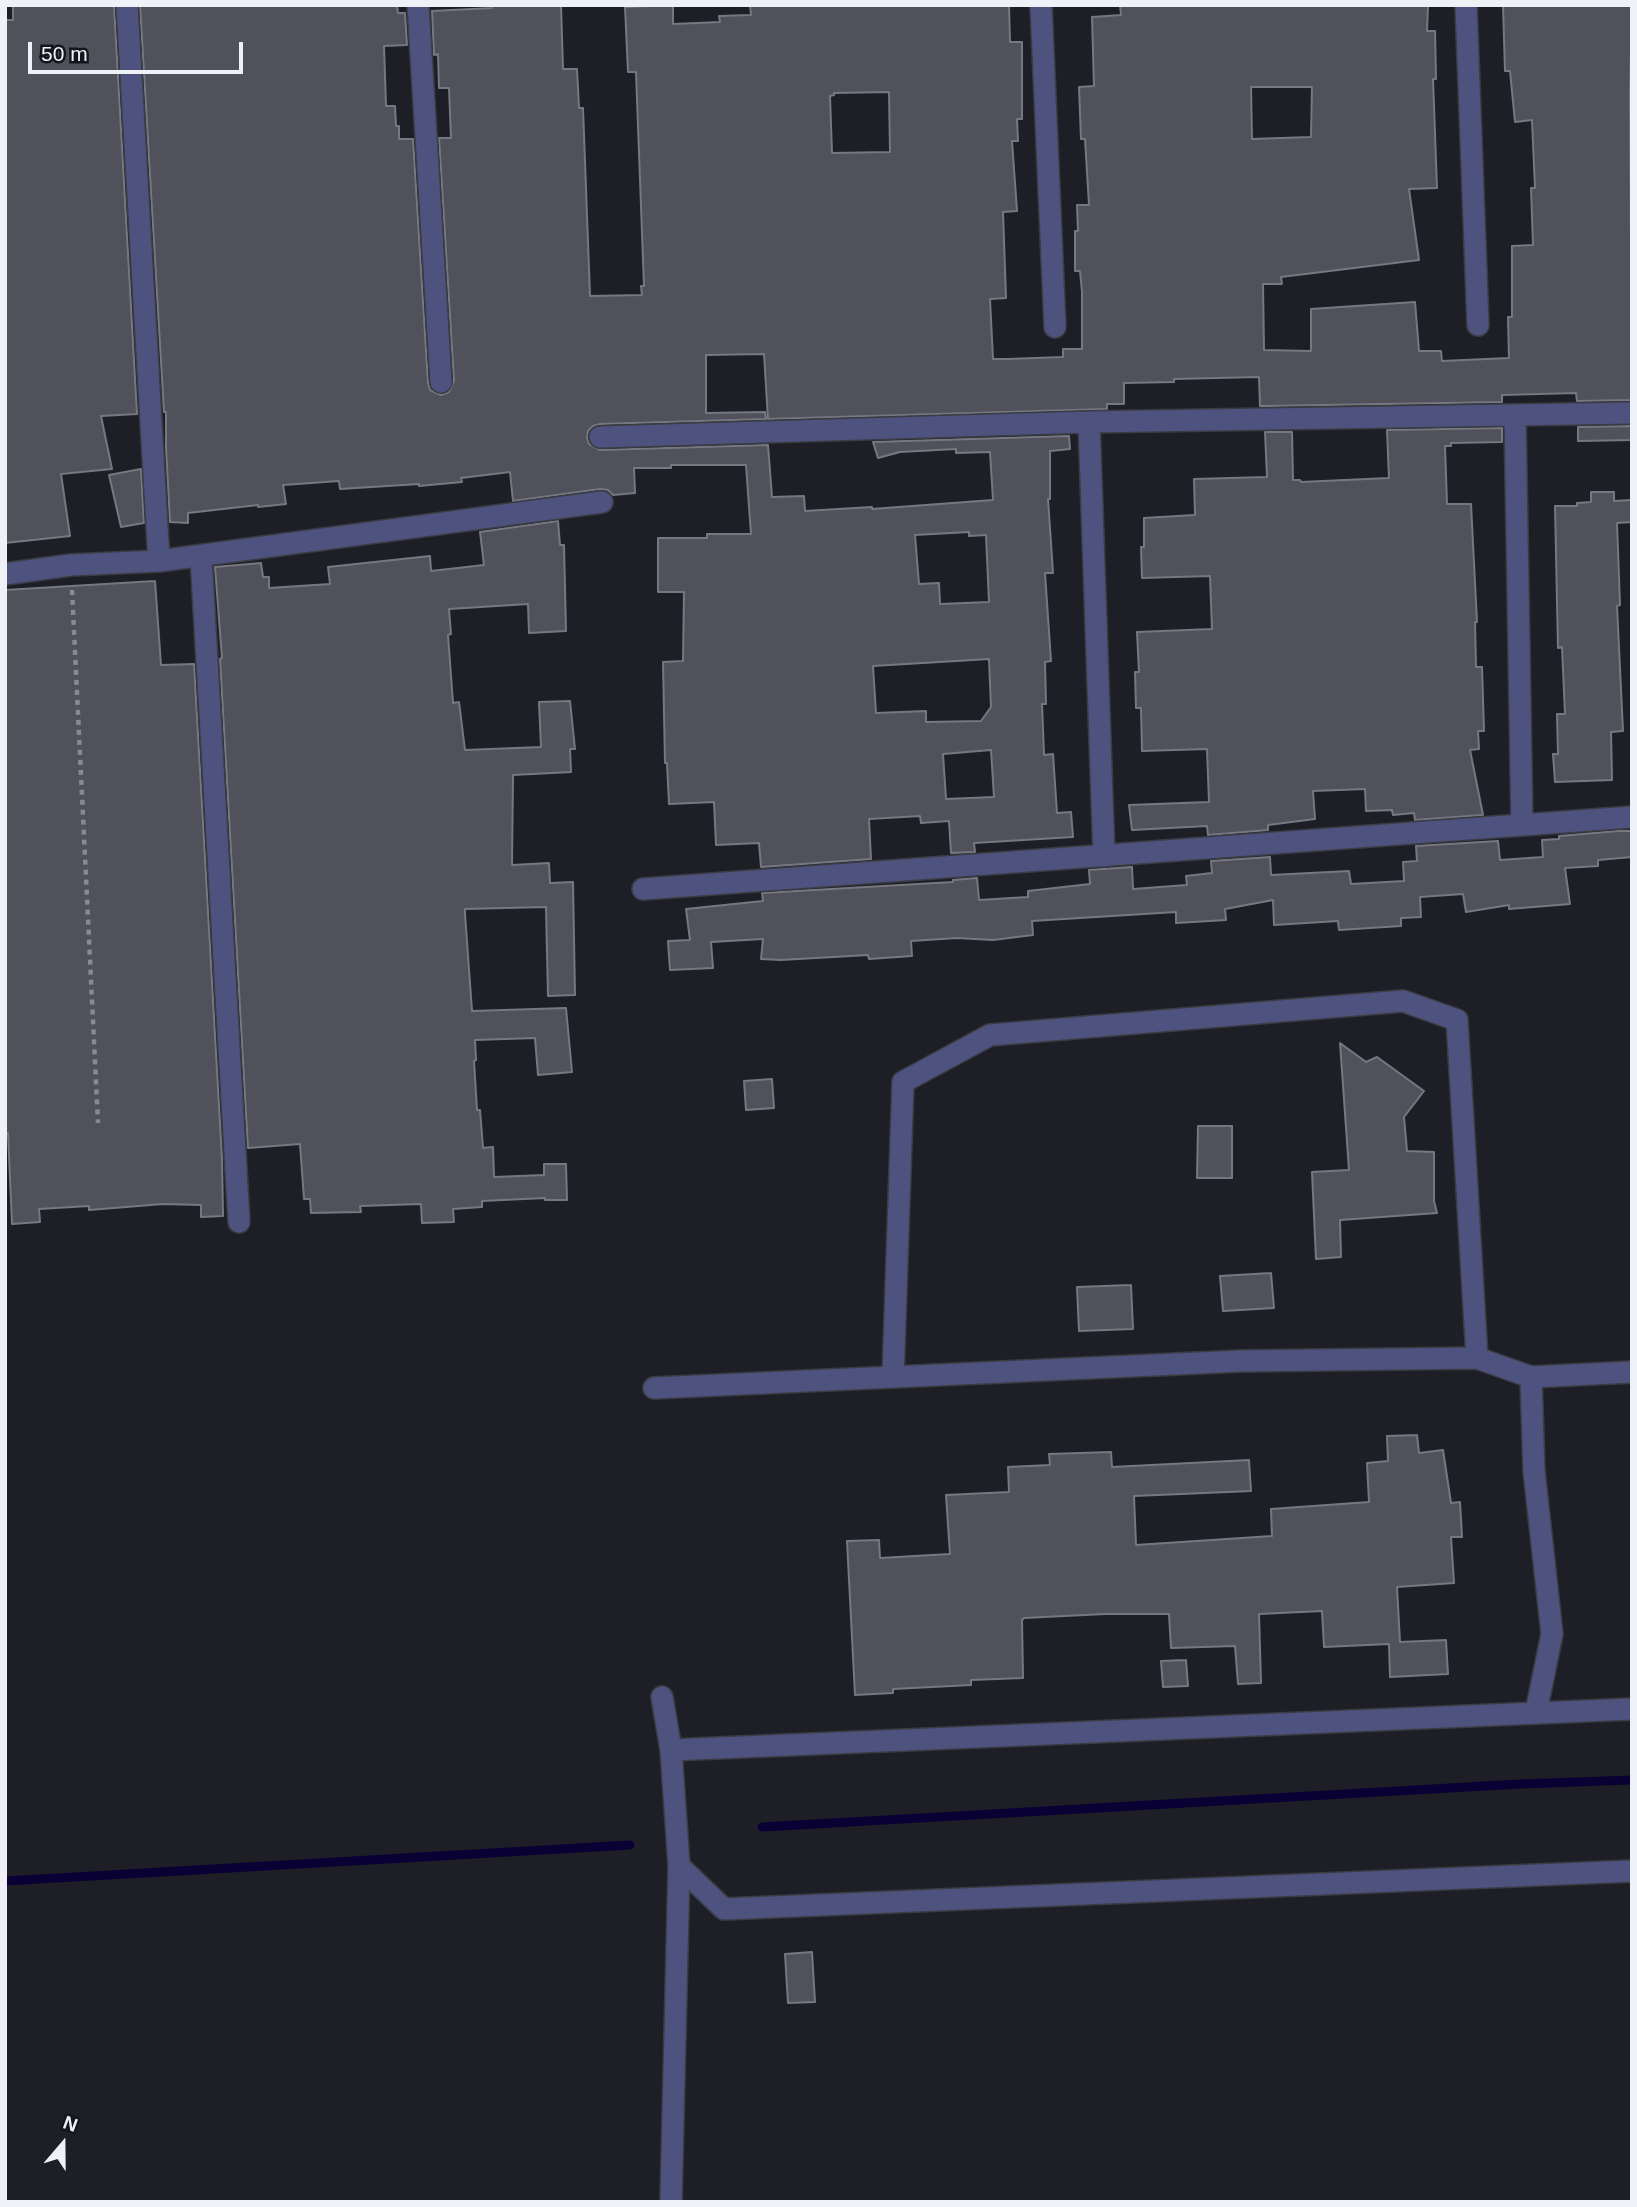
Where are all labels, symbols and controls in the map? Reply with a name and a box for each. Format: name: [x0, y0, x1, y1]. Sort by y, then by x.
scale bar: [32, 28, 247, 72]
text: 50 m: [41, 42, 88, 65]
north arrow: [28, 2109, 98, 2179]
text: N: [60, 2112, 80, 2136]

